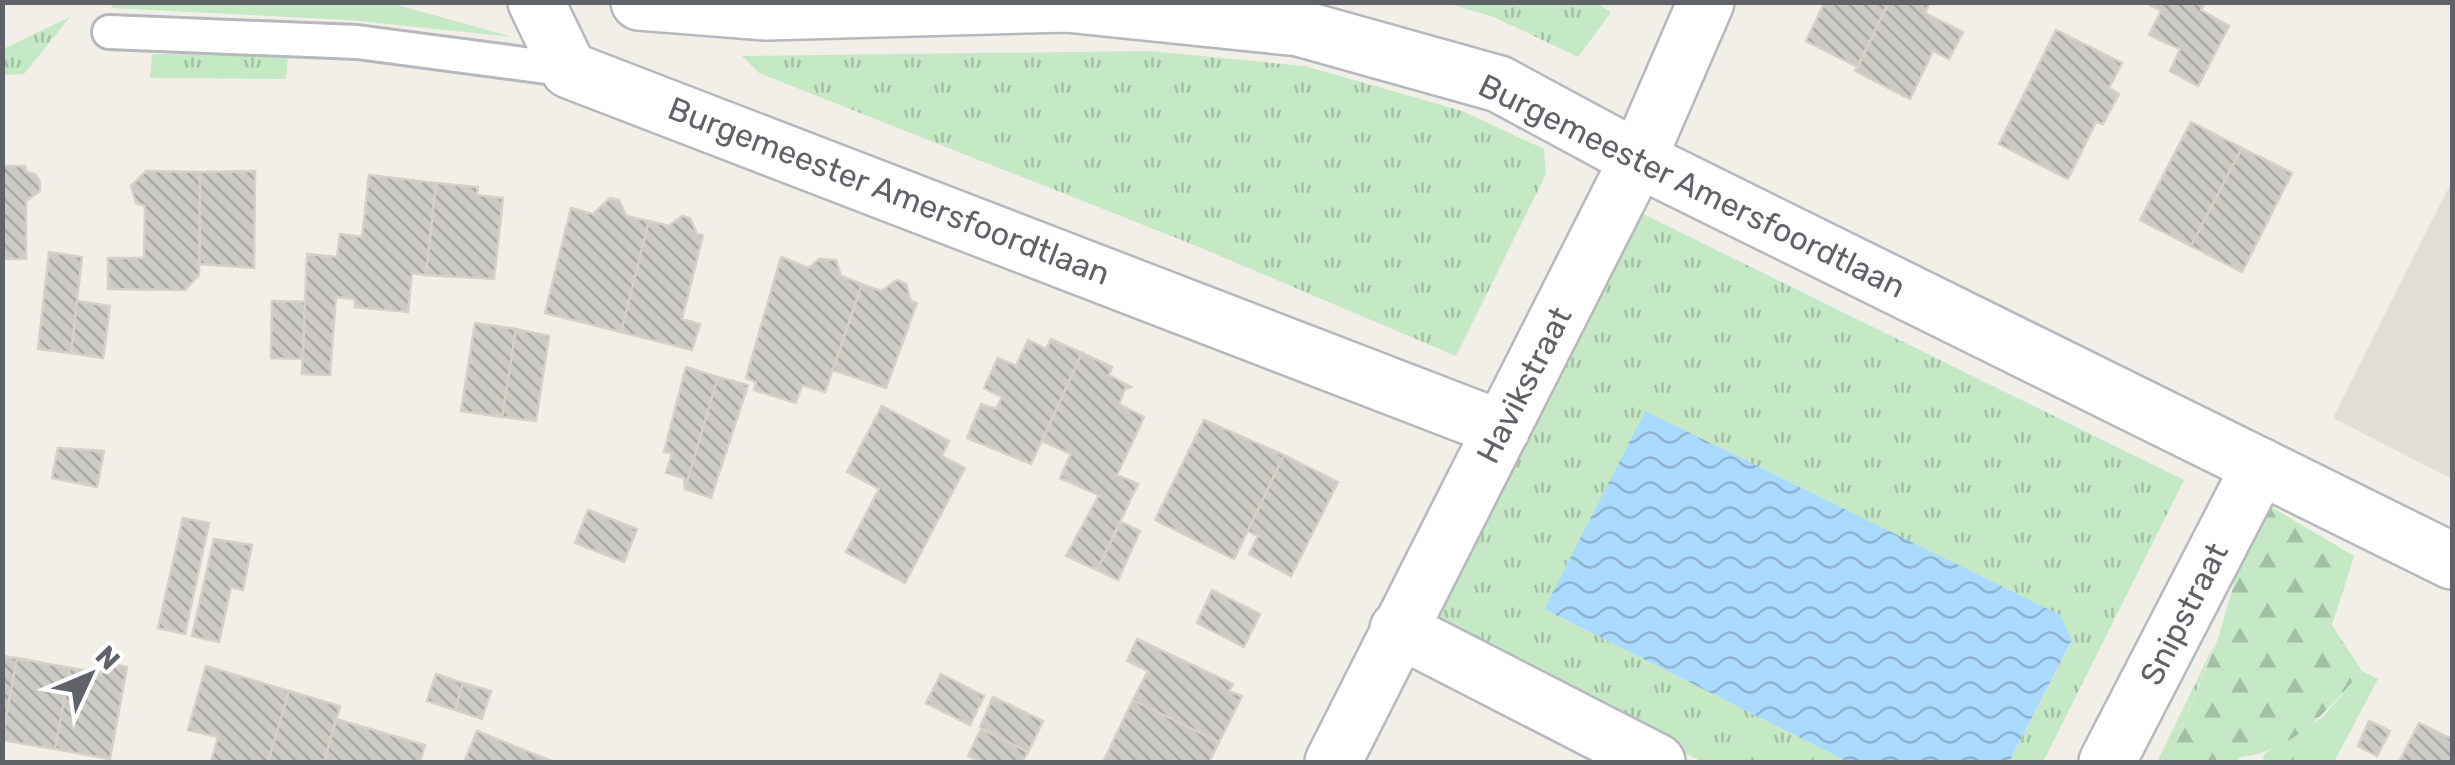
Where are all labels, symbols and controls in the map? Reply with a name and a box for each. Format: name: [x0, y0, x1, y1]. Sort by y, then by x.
street label: Burgemeester Amersfoordtlaan: [1473, 66, 1911, 306]
street label: Burgemeester Amersfoordtlaan: [663, 89, 1115, 293]
street label: Havikstraat: [1468, 301, 1580, 469]
street label: Snipstraat: [2132, 537, 2236, 691]
north arrow: [40, 625, 140, 725]
text: N: [89, 639, 126, 677]

